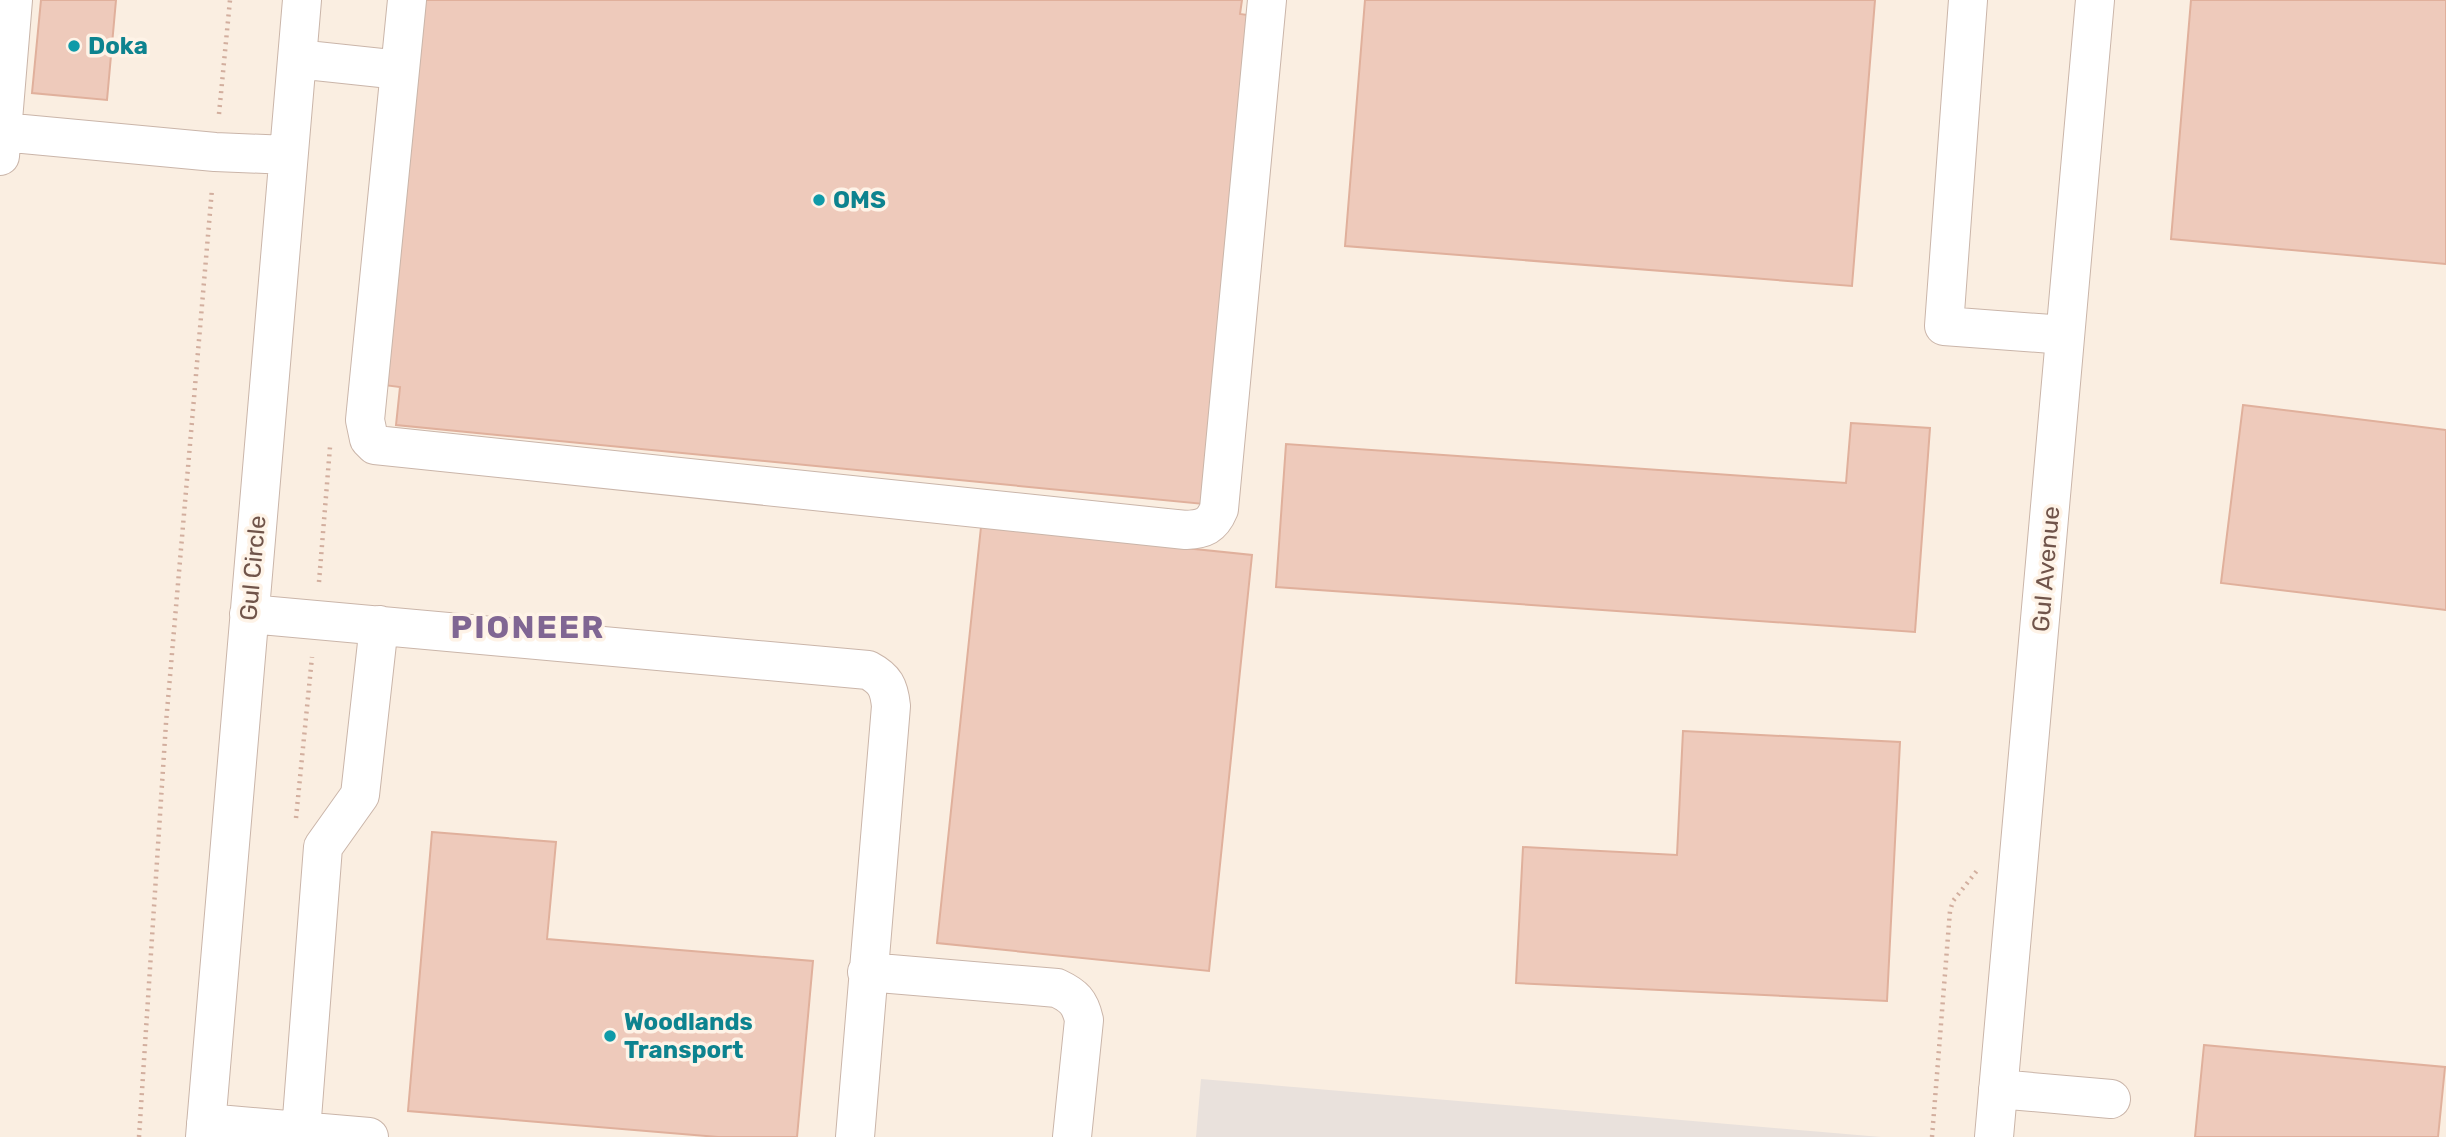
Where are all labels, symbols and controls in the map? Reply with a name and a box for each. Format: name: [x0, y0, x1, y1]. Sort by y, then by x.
place label: Doka: [88, 32, 148, 60]
marker: Doka: [66, 38, 82, 54]
place label: OMS: [833, 186, 886, 214]
marker: OMS: [811, 192, 827, 208]
street label: Gul Avenue: [2027, 505, 2065, 633]
street label: Gul Circle: [234, 514, 272, 622]
district label: PIONEER: [451, 608, 605, 646]
place label: Woodlands Transport: [624, 1008, 753, 1064]
marker: Woodlands Transport: [602, 1028, 618, 1044]

